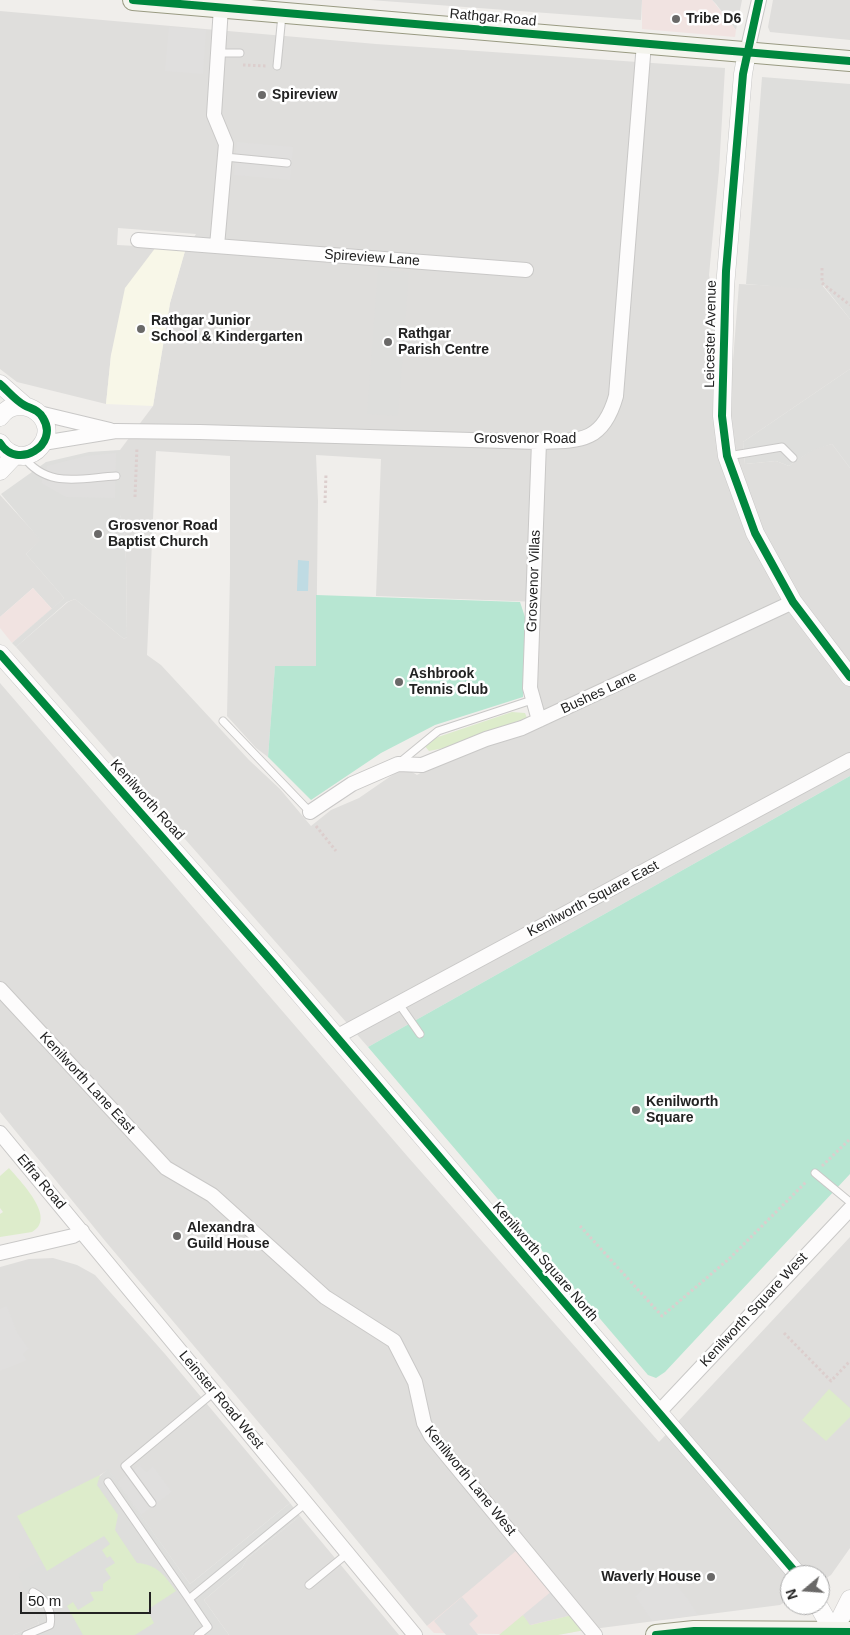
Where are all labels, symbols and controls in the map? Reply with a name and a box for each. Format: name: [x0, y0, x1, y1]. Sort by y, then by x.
street label: Rathgar Road: [449, 6, 537, 30]
place label: Tribe D6: [686, 11, 741, 27]
marker: Tribe D6: [670, 13, 682, 25]
place label: Spireview: [272, 87, 337, 103]
marker: Spireview: [256, 89, 268, 101]
street label: Spireview Lane: [324, 246, 420, 270]
street label: Leicester Avenue: [702, 280, 720, 388]
place label: Rathgar Junior School & Kindergarten: [151, 313, 303, 346]
marker: Rathgar Junior School & Kindergarten: [135, 323, 147, 335]
place label: Rathgar Parish Centre: [398, 326, 489, 358]
marker: Rathgar Parish Centre: [382, 336, 394, 348]
street label: Grosvenor Road: [474, 431, 576, 447]
place label: Grosvenor Road Baptist Church: [108, 518, 218, 550]
marker: Grosvenor Road Baptist Church: [92, 528, 104, 540]
street label: Grosvenor Villas: [524, 530, 544, 632]
place label: Ashbrook Tennis Club: [409, 666, 488, 699]
street label: Bushes Lane: [558, 668, 640, 718]
marker: Ashbrook Tennis Club: [393, 676, 405, 688]
street label: Kenilworth Road: [106, 756, 188, 844]
street label: Kenilworth Square East: [524, 857, 662, 941]
street label: Kenilworth Lane East: [36, 1029, 138, 1137]
place label: Kenilworth Square: [646, 1094, 718, 1126]
marker: Kenilworth Square: [630, 1104, 642, 1116]
street label: Effra Road: [13, 1151, 69, 1213]
street label: Kenilworth Square North: [489, 1199, 601, 1325]
place label: Alexandra Guild House: [187, 1220, 269, 1252]
marker: Alexandra Guild House: [171, 1230, 183, 1242]
street label: Kenilworth Square West: [697, 1249, 811, 1371]
street label: Leinster Road West: [175, 1348, 267, 1452]
street label: Kenilworth Lane West: [421, 1423, 519, 1539]
north arrow: [780, 1565, 830, 1615]
place label: Waverly House: [601, 1569, 701, 1585]
marker: Waverly House: [705, 1571, 717, 1583]
scale bar: [22, 1582, 154, 1614]
text: N: [783, 1587, 801, 1602]
text: 50 m: [28, 1592, 61, 1609]

